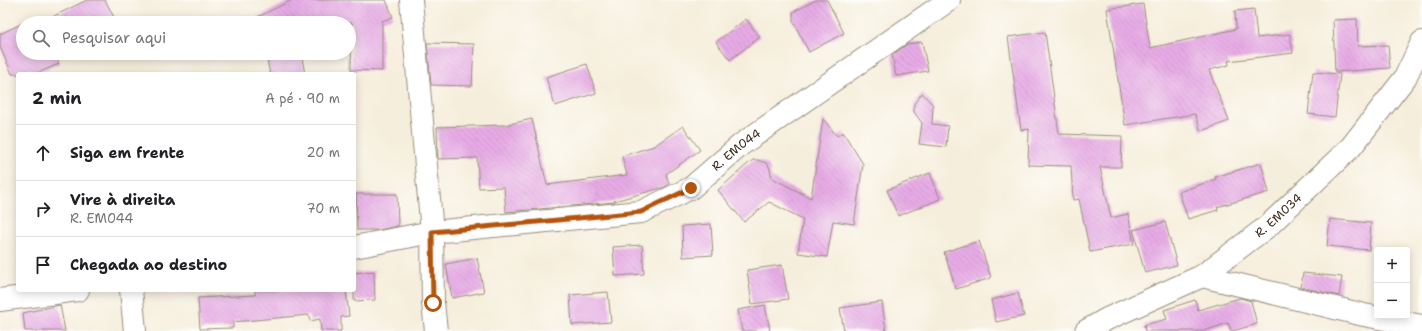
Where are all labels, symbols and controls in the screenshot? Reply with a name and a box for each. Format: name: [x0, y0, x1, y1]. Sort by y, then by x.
search box: [16, 16, 356, 60]
icon: search: [30, 27, 52, 49]
text: Pesquisar aqui: [62, 28, 166, 48]
text: 2 min: [32, 87, 82, 109]
text: A pé · 90 m: [265, 90, 340, 107]
street label: R. EM044: [708, 125, 764, 175]
icon: ahead: [32, 142, 54, 164]
text: Siga em frente: [70, 143, 185, 163]
text: 20 m: [307, 144, 340, 161]
route end: [682, 179, 700, 197]
text: Vire à direita: [70, 190, 175, 210]
street label: R. EM034: [1252, 190, 1305, 241]
icon: right: [32, 198, 54, 220]
text: 70 m: [306, 200, 340, 217]
text: R. EM044: [70, 210, 133, 227]
map controls: [1374, 247, 1410, 319]
button: +: [1374, 247, 1410, 283]
icon: arrive: [32, 254, 54, 276]
text: Chegada ao destino: [70, 255, 227, 275]
button: −: [1374, 283, 1410, 319]
route start: [424, 294, 442, 312]

